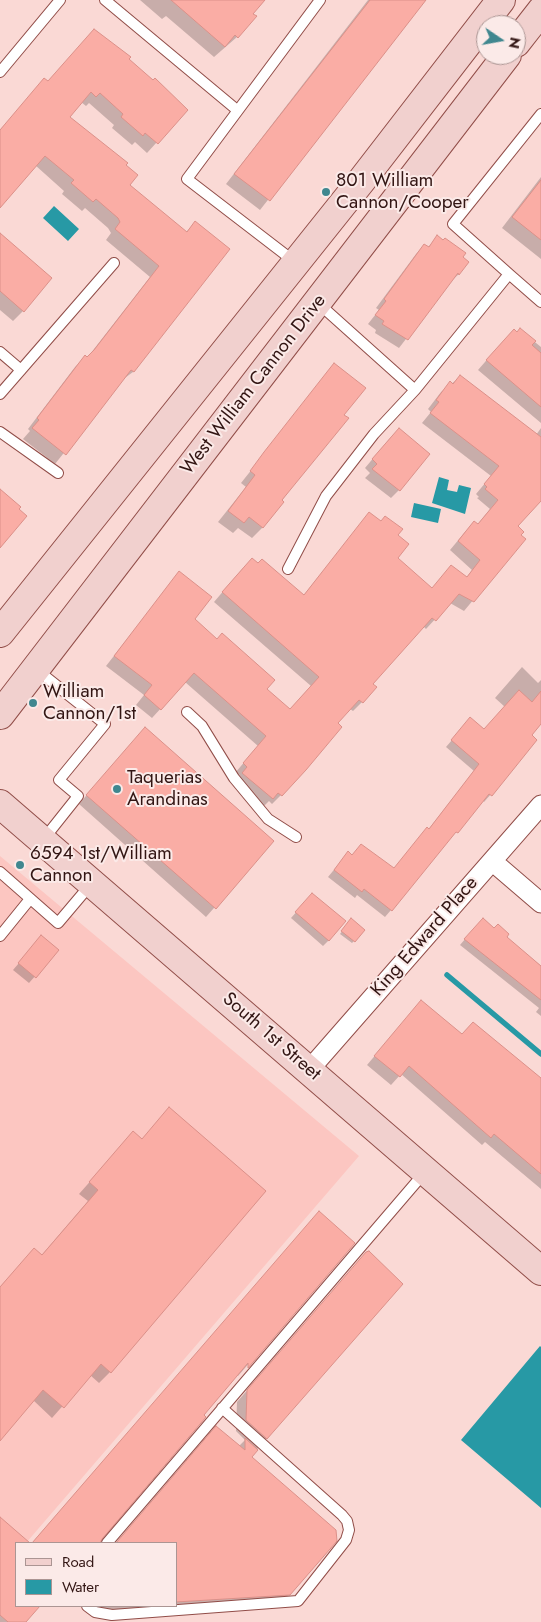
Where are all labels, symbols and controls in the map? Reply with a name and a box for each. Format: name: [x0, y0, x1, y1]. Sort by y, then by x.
north arrow: [476, 15, 526, 65]
text: N: [504, 35, 526, 50]
place label: 801 William Cannon/Cooper: [336, 170, 469, 214]
marker: 801 William Cannon/Cooper: [320, 186, 332, 198]
street label: West William Cannon Drive: [177, 290, 331, 480]
place label: William Cannon/1st: [43, 681, 136, 725]
marker: William Cannon/1st: [27, 697, 39, 709]
place label: Taquerias Arandinas: [127, 767, 208, 811]
marker: Taquerias Arandinas: [111, 783, 123, 795]
place label: 6594 1st/William Cannon: [30, 843, 172, 887]
marker: 6594 1st/William Cannon: [14, 859, 26, 871]
street label: King Edward Place: [367, 872, 483, 1002]
street label: South 1st Street: [217, 988, 325, 1086]
legend: [15, 1542, 178, 1607]
text: Road: [62, 1551, 94, 1573]
text: Water: [62, 1576, 99, 1598]

